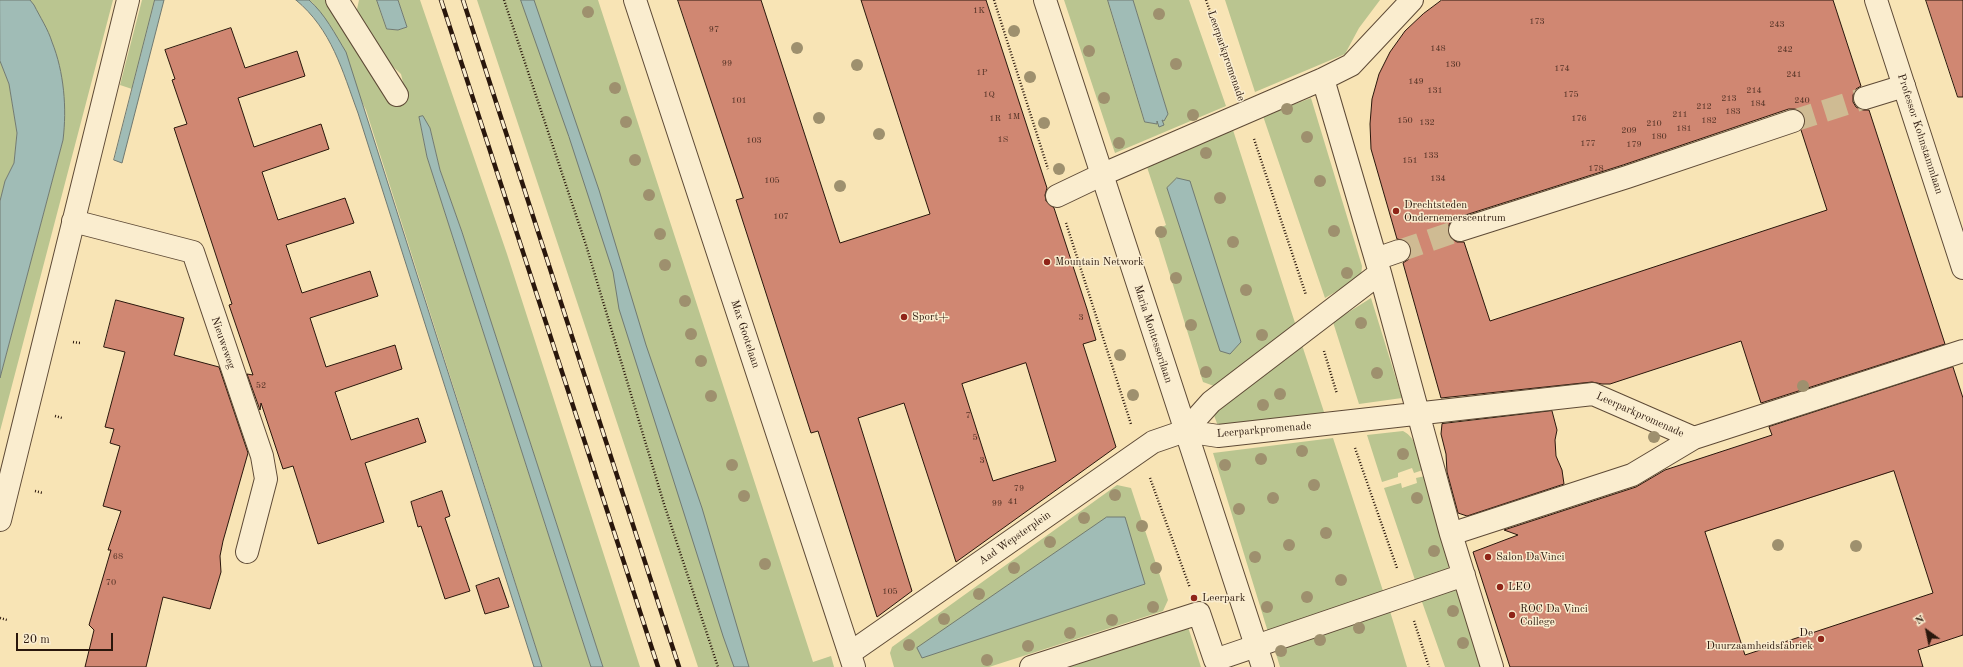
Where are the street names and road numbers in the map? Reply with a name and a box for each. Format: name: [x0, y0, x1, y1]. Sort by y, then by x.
street label: Leerparkpromenade: [1204, 9, 1248, 103]
street label: Professor Kohnstammlaan: [1894, 72, 1946, 196]
street label: Maria Montessorilaan: [1131, 283, 1175, 385]
street label: Max Gootelaan: [728, 298, 762, 370]
street label: Nieuweweg: [208, 315, 238, 371]
street label: Leerparkpromenade: [1594, 390, 1686, 440]
street label: Leerparkpromenade: [1216, 419, 1312, 441]
street label: Aad Wepsterplein: [976, 508, 1054, 568]

